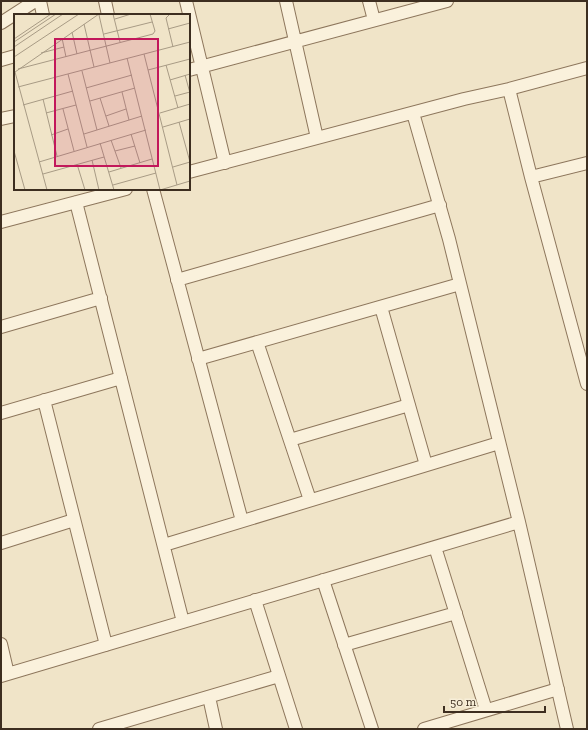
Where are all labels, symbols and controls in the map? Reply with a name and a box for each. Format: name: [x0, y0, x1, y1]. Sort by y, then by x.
inset map: [14, 14, 190, 190]
scale bar: [444, 688, 545, 714]
text: 50 m: [450, 695, 477, 709]

